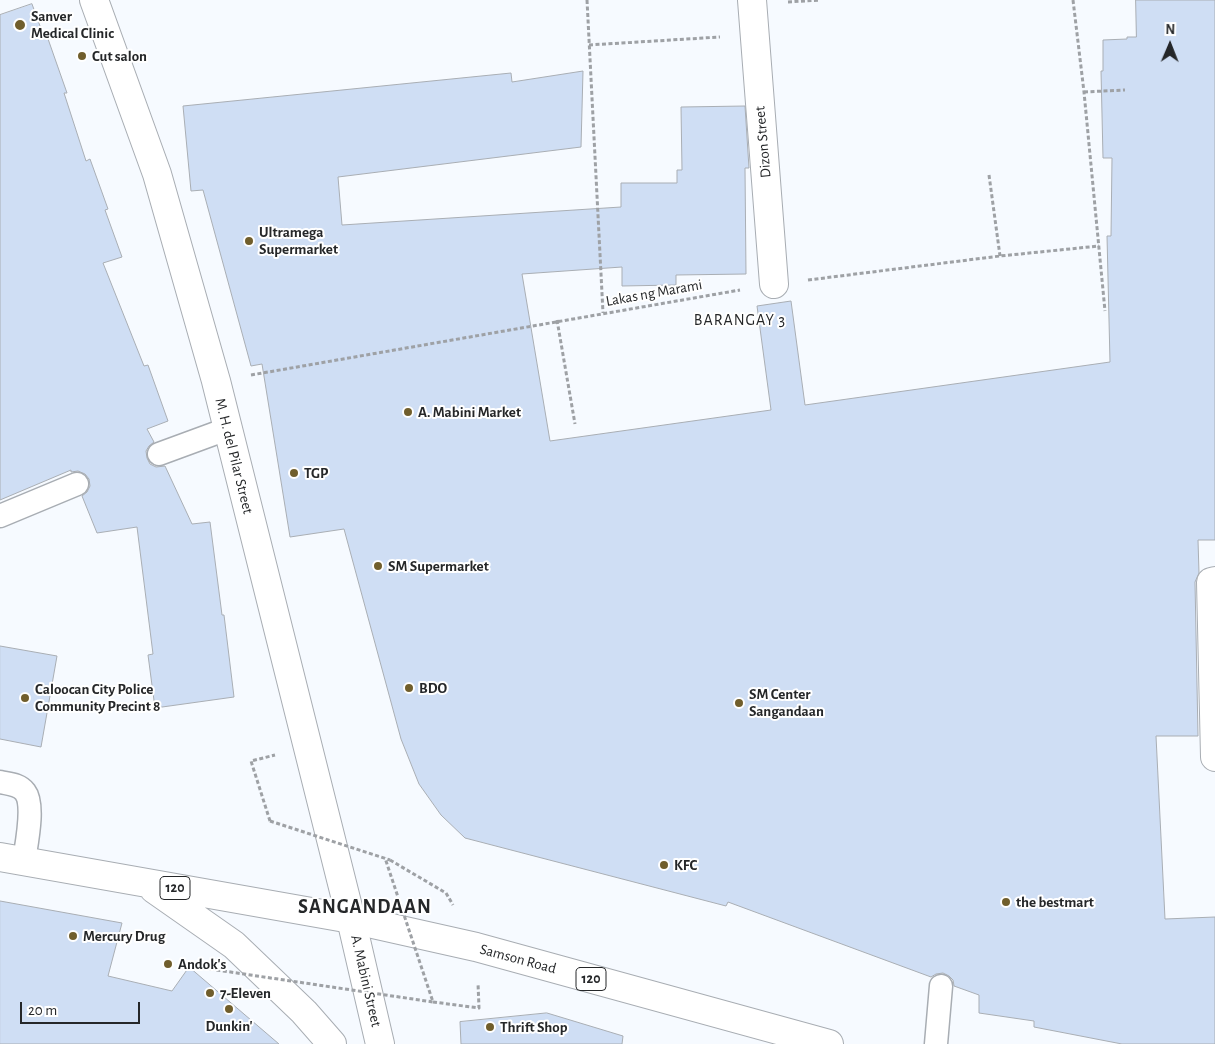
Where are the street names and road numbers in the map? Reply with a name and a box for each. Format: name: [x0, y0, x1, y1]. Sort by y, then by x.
street label: Dizon Street: [751, 105, 775, 179]
street label: Lakas ng Marami: [604, 276, 704, 310]
street label: M. H. del Pilar Street: [211, 396, 257, 516]
road number: 120: [160, 876, 190, 900]
street label: A. Mabini Street: [347, 933, 385, 1029]
street label: Samson Road: [478, 940, 558, 978]
road number: 120: [576, 968, 606, 991]

